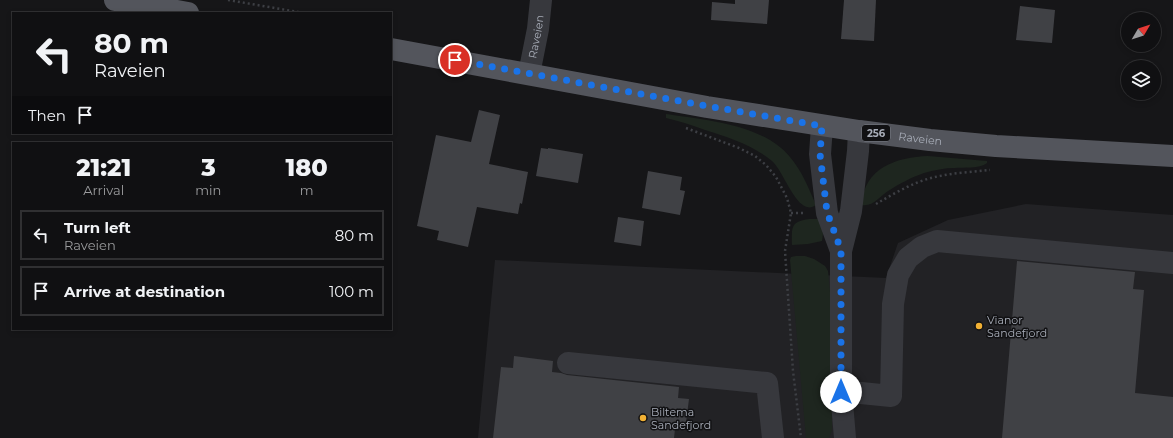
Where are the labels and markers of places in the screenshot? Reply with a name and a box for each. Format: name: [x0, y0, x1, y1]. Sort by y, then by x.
pin: [438, 43, 472, 77]
place label: Vianor Sandefjord: [987, 313, 1047, 340]
marker: Vianor Sandefjord: [974, 321, 984, 331]
place label: Biltema Sandefjord: [651, 405, 711, 432]
marker: Biltema Sandefjord: [638, 413, 648, 423]

